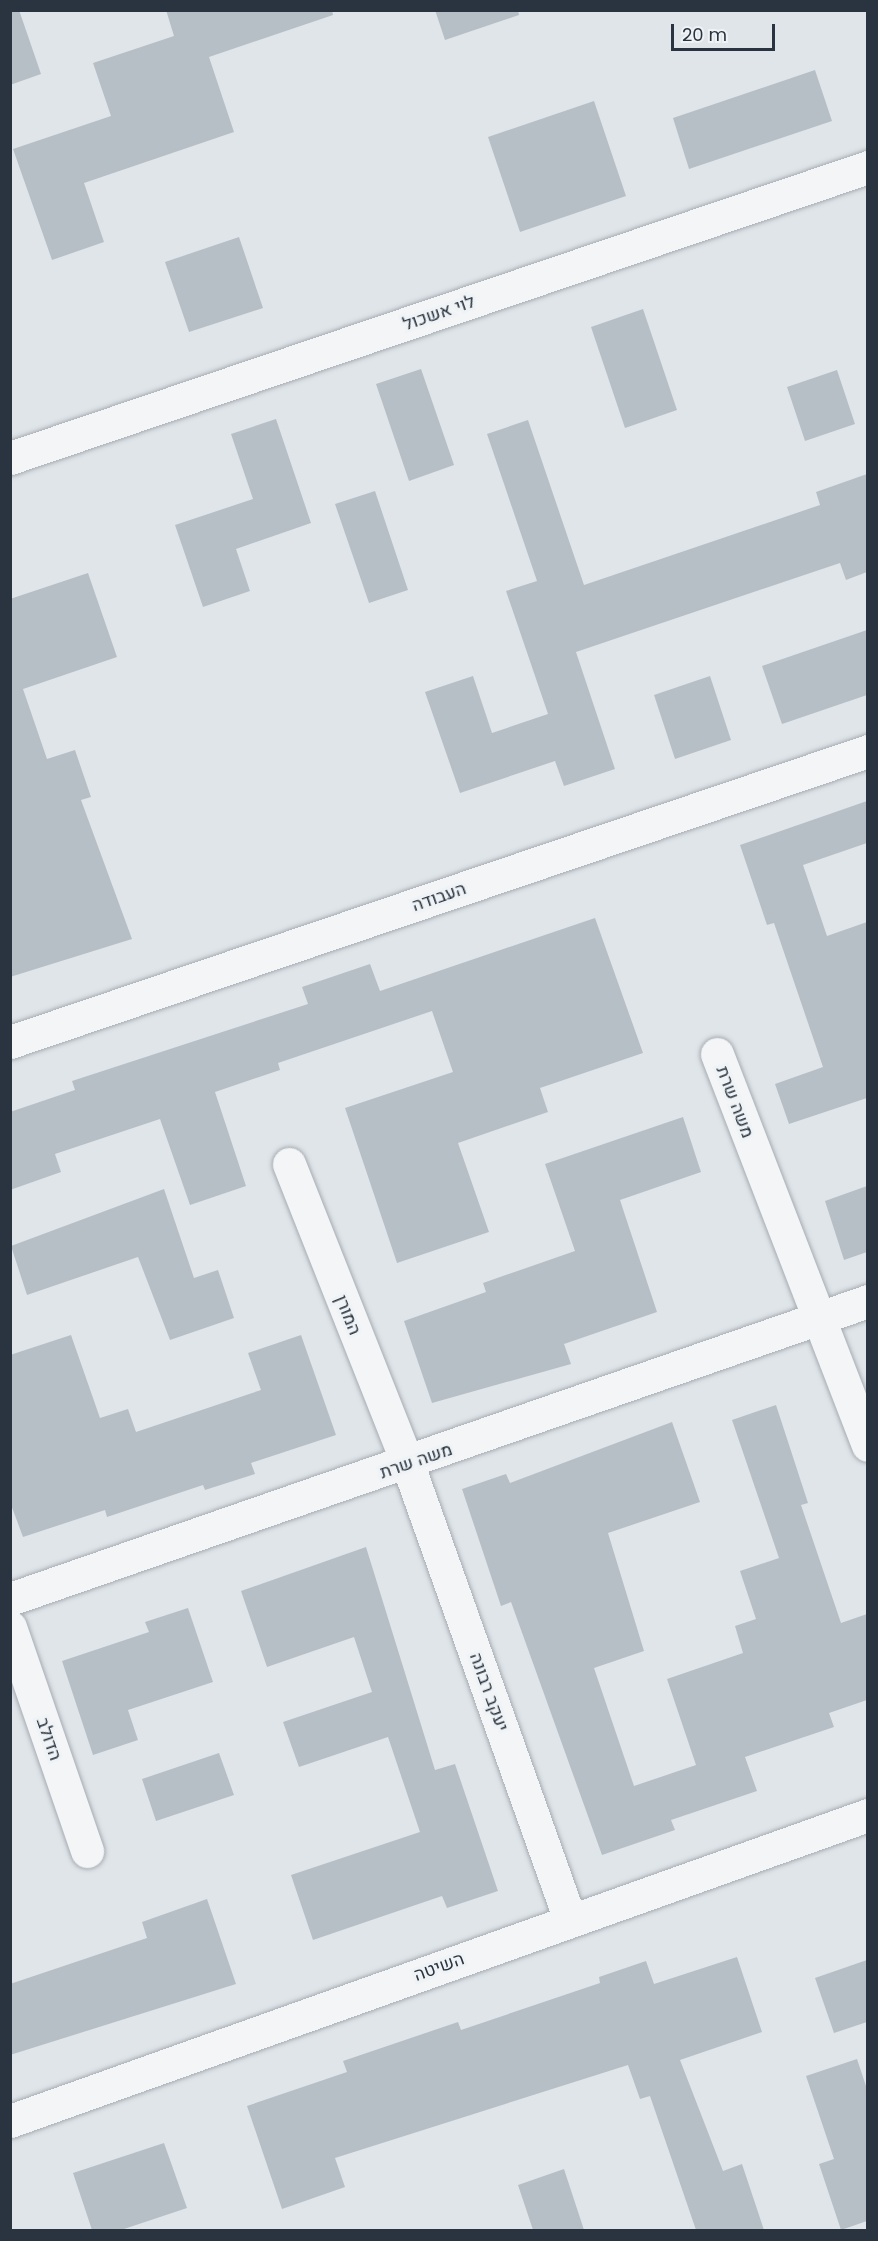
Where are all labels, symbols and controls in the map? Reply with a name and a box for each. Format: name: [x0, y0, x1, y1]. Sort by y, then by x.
scale bar: [674, 12, 778, 50]
text: 20 m: [682, 22, 727, 47]
street label: לוי אשכול: [400, 291, 478, 335]
street label: העבודה: [409, 878, 469, 916]
street label: משה שרת: [711, 1063, 759, 1141]
street label: המורן: [330, 1292, 366, 1338]
street label: משה שרת: [377, 1439, 455, 1483]
street label: יעקב רבונה: [465, 1650, 513, 1734]
street label: הדולב: [32, 1715, 66, 1763]
street label: השיטה: [411, 1948, 467, 1986]

